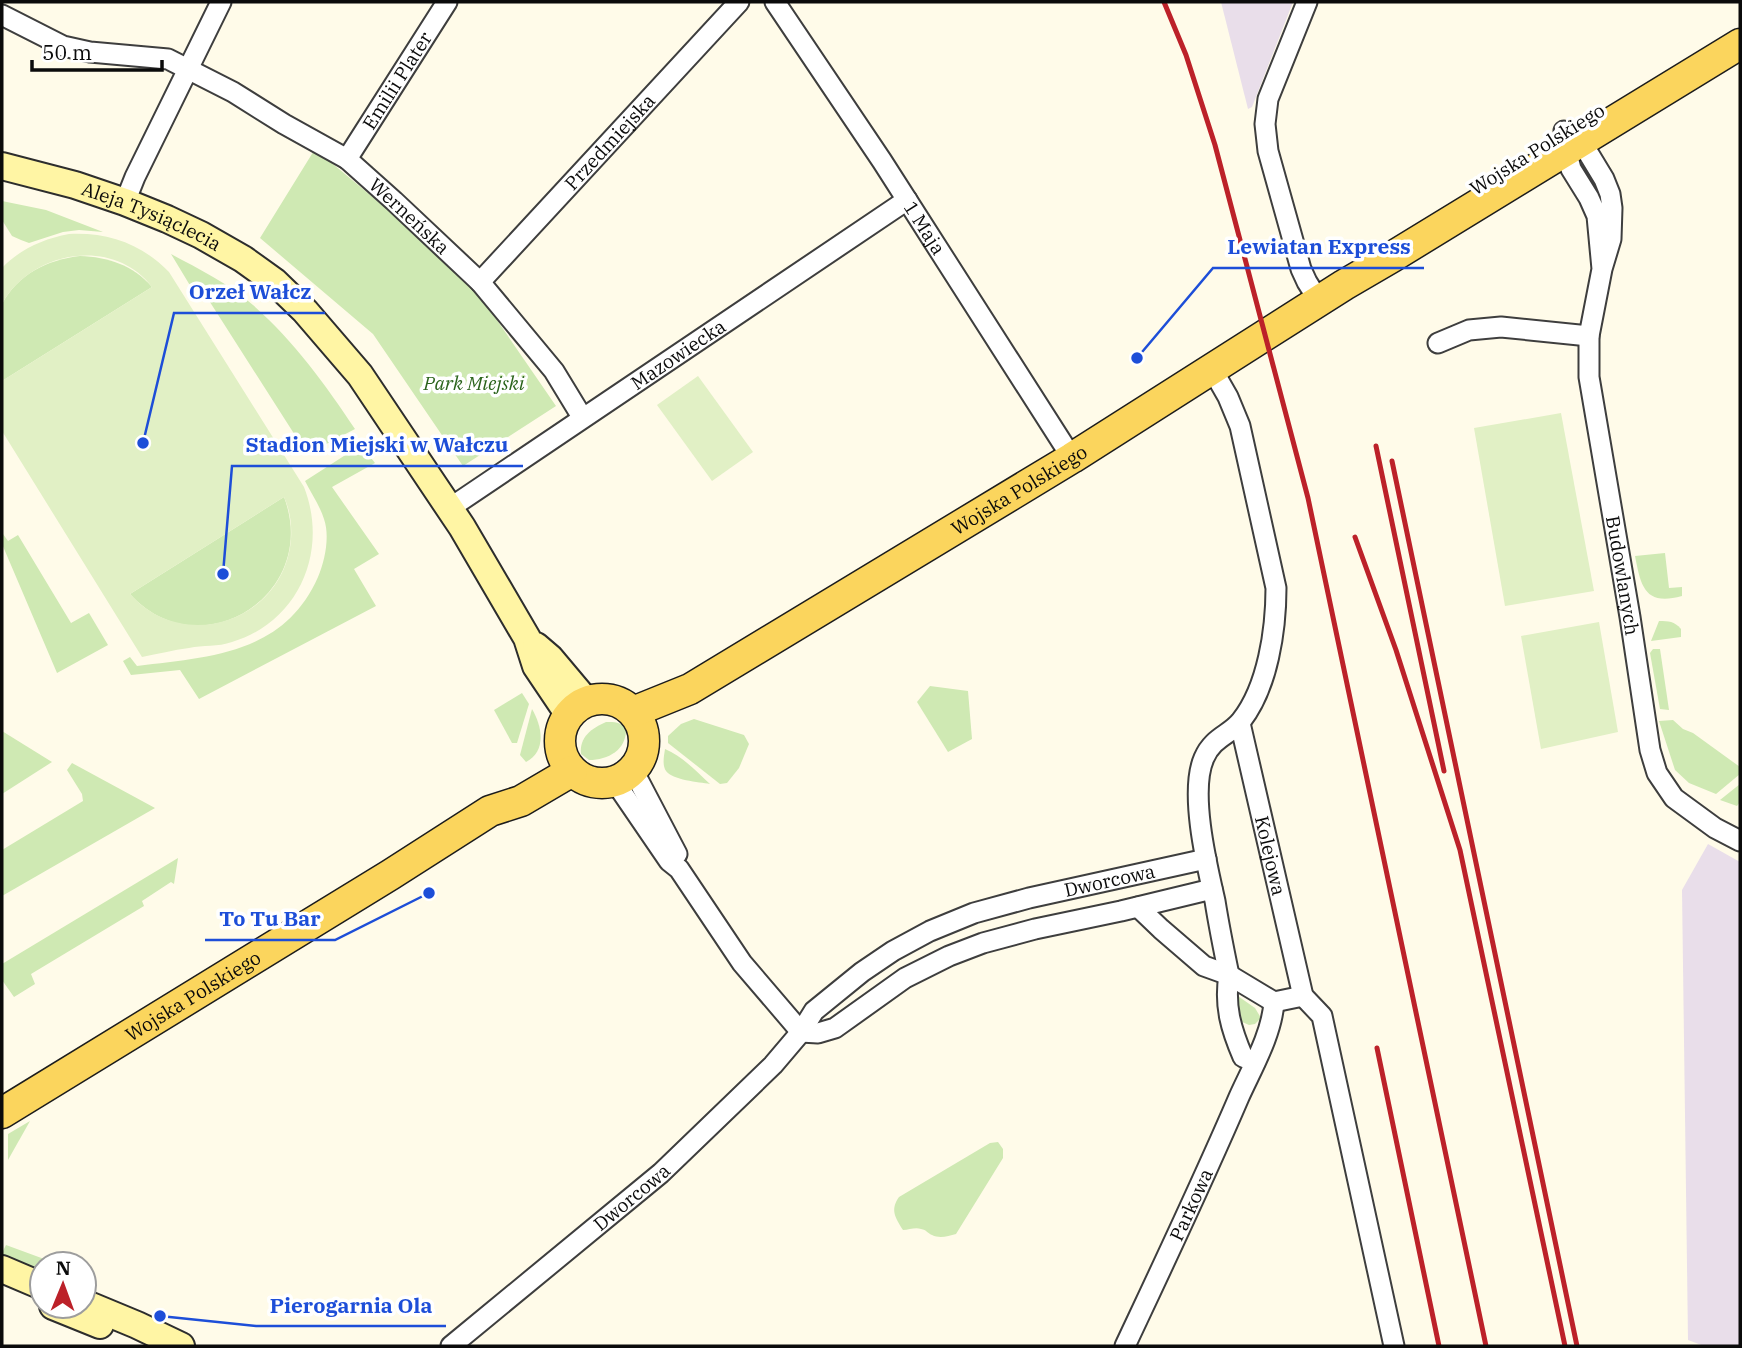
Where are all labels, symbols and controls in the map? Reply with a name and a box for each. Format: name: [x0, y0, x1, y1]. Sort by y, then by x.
street label: Emilii Plater: [357, 27, 437, 134]
scale bar: [32, 28, 161, 72]
text: 50 m: [42, 38, 92, 66]
street label: Przedmiejska: [559, 89, 660, 195]
street label: Wojska Polskiego: [1465, 98, 1609, 200]
street label: Werneńska: [364, 173, 455, 259]
street label: Aleja Tysiąclecia: [79, 176, 226, 256]
street label: 1 Maja: [899, 197, 951, 259]
callout: Lewiatan Express: [1213, 226, 1424, 268]
text: Lewiatan Express: [1227, 232, 1411, 260]
callout: Orzeł Wałcz: [174, 271, 325, 313]
text: Orzeł Wałcz: [189, 277, 311, 305]
street label: Mazowiecka: [626, 314, 730, 395]
park label: Park Miejski: [423, 371, 525, 395]
callout: Stadion Miejski w Wałczu: [232, 424, 523, 466]
text: Stadion Miejski w Wałczu: [246, 430, 509, 458]
street label: Wojska Polskiego: [947, 440, 1091, 540]
street label: Budowlanych: [1601, 514, 1645, 637]
street label: Kolejowa: [1250, 813, 1291, 898]
street label: Dworcowa: [1062, 859, 1157, 902]
callout: To Tu Bar: [205, 898, 335, 940]
text: To Tu Bar: [219, 904, 321, 932]
street label: Wojska Polskiego: [121, 945, 265, 1047]
street label: Dworcowa: [588, 1159, 675, 1236]
street label: Parkowa: [1164, 1165, 1218, 1245]
north arrow: [28, 1250, 98, 1320]
text: N: [56, 1256, 71, 1280]
callout: Pierogarnia Ola: [256, 1284, 446, 1326]
text: Pierogarnia Ola: [270, 1291, 432, 1319]

